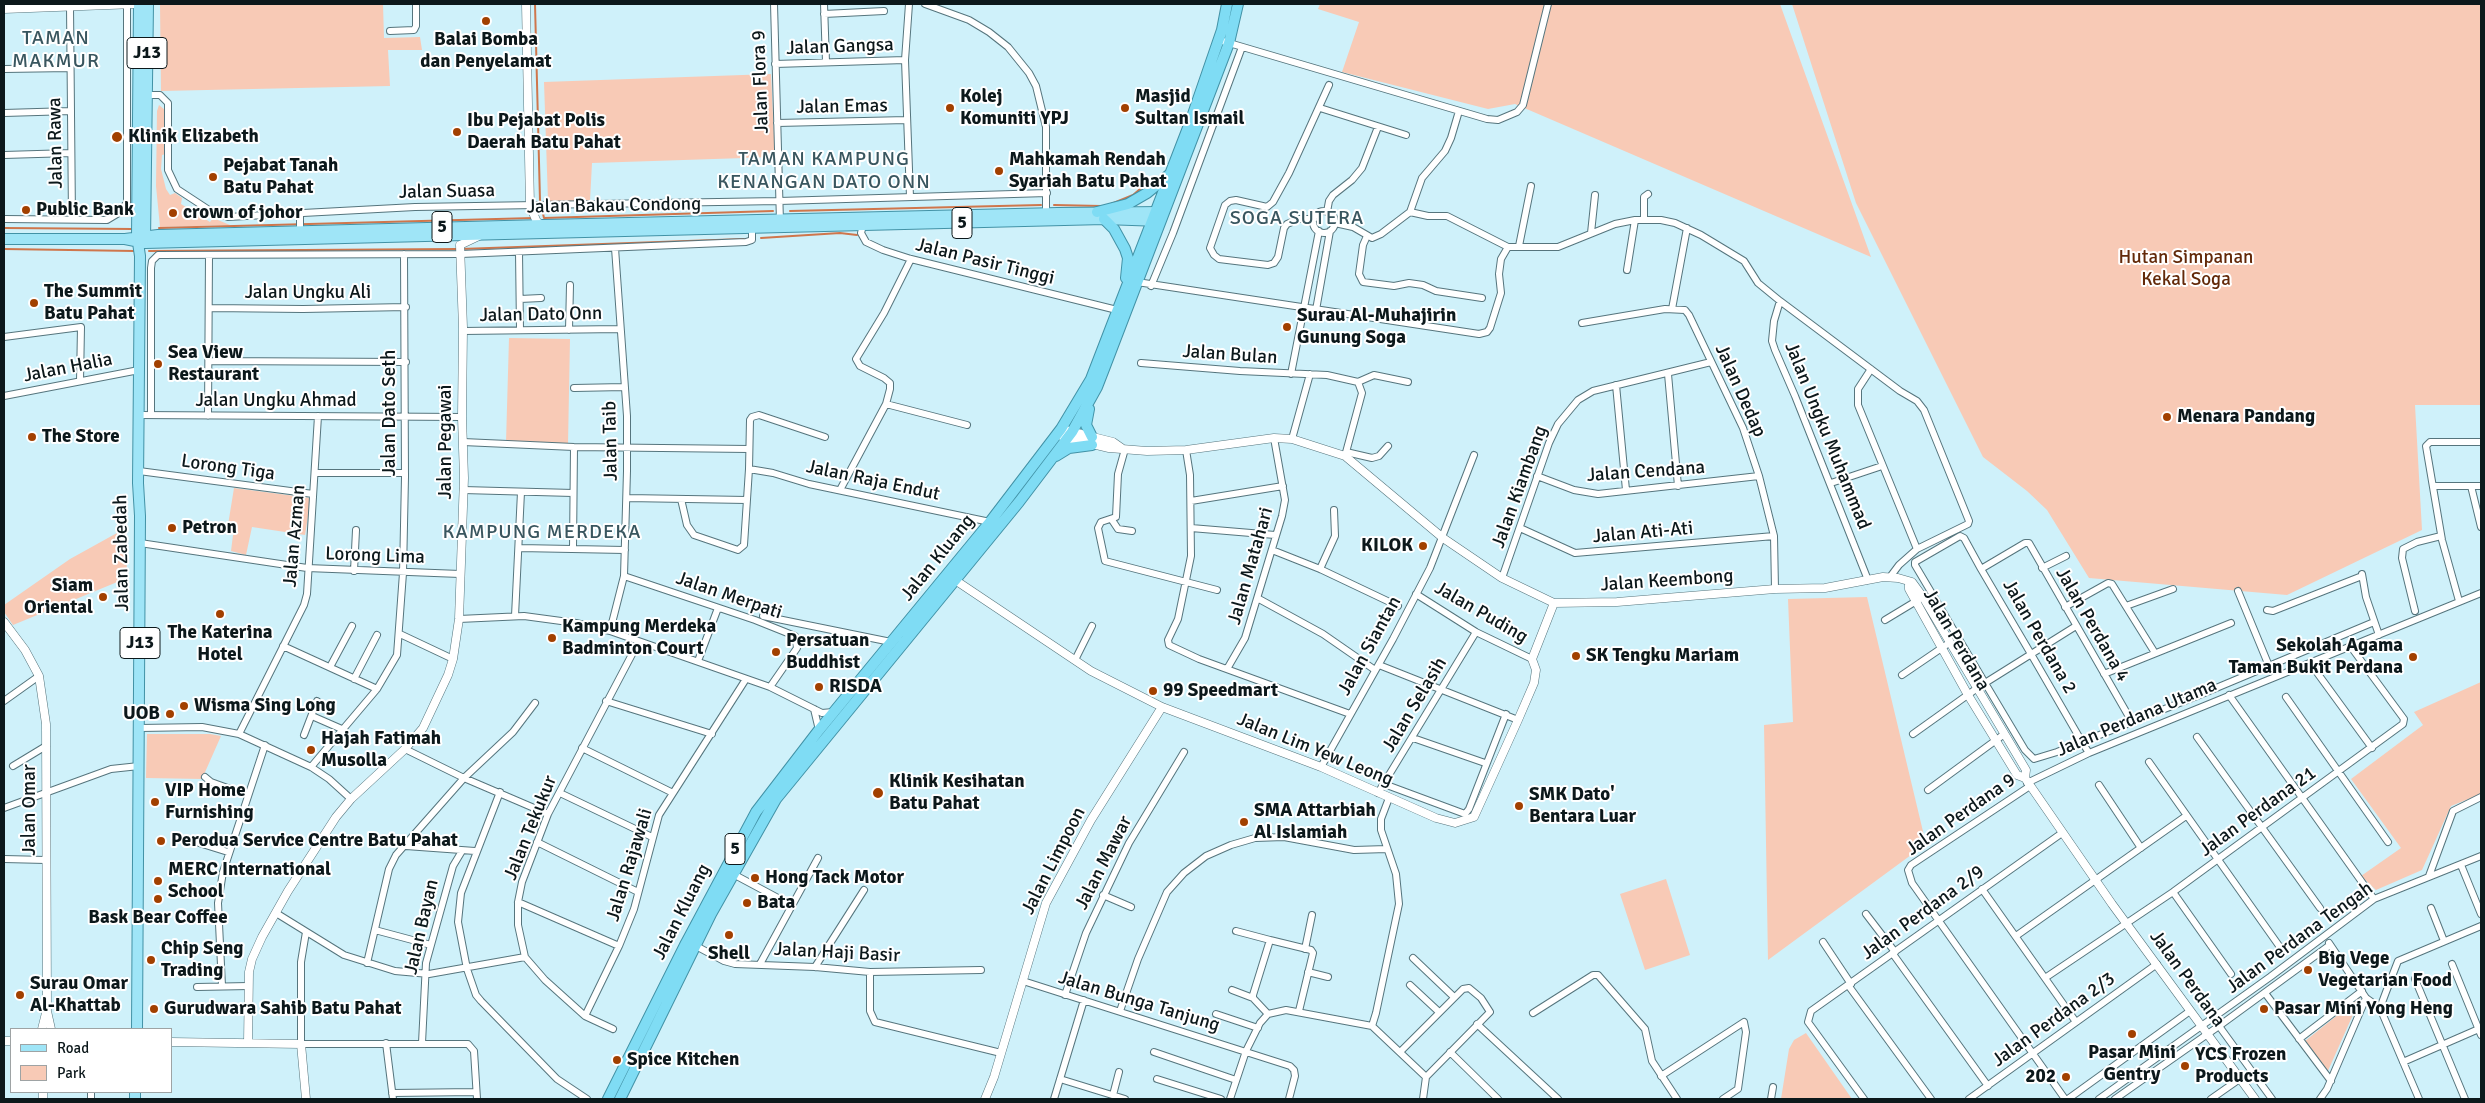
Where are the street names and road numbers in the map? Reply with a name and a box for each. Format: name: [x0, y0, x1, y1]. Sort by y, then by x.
street label: Jalan Flora 9: [748, 30, 774, 134]
street label: Jalan Gangsa: [786, 34, 894, 60]
road number: J13: [127, 38, 167, 68]
street label: Jalan Emas: [796, 95, 888, 119]
street label: Jalan Rawa: [44, 97, 68, 189]
street label: Jalan Suasa: [399, 180, 495, 204]
street label: Jalan Bakau Condong: [527, 193, 701, 219]
road number: 5: [952, 208, 972, 238]
road number: 5: [432, 212, 452, 242]
street label: Jalan Pasir Tinggi: [913, 234, 1057, 290]
street label: Jalan Ungku Ali: [245, 282, 371, 304]
street label: Jalan Dato Onn: [479, 303, 603, 327]
street label: Jalan Ungku Muhammad: [1779, 339, 1875, 533]
street label: Jalan Bulan: [1182, 340, 1278, 370]
street label: Jalan Dedap: [1709, 341, 1771, 441]
street label: Jalan Halia: [22, 348, 114, 388]
street label: Jalan Dato Seth: [379, 350, 401, 476]
street label: Jalan Pegawai: [435, 384, 457, 500]
street label: Jalan Ungku Ahmad: [195, 390, 357, 412]
street label: Jalan Taib: [599, 401, 623, 481]
street label: Jalan Kiambang: [1487, 423, 1553, 551]
street label: Lorong Tiga: [180, 450, 276, 486]
street label: Jalan Raja Endut: [804, 456, 942, 506]
street label: Jalan Cendana: [1586, 457, 1706, 487]
street label: Jalan Azman: [279, 484, 311, 588]
street label: Jalan Zabedah: [110, 494, 134, 612]
street label: Jalan Matahari: [1223, 505, 1279, 627]
street label: Jalan Kluang: [896, 510, 980, 606]
street label: Jalan Ati-Ati: [1592, 517, 1694, 549]
street label: Lorong Lima: [325, 543, 425, 569]
street label: Jalan Perdana 4: [2050, 564, 2134, 686]
street label: Jalan Keembong: [1600, 565, 1734, 597]
street label: Jalan Merpati: [673, 567, 785, 625]
street label: Jalan Perdana 2: [1997, 576, 2081, 698]
street label: Jalan Puding: [1430, 577, 1532, 649]
street label: Jalan Perdana: [1918, 585, 1994, 695]
street label: Jalan Siantan: [1333, 592, 1407, 700]
road number: J13: [120, 628, 160, 658]
street label: Jalan Selasih: [1378, 653, 1452, 757]
street label: Jalan Perdana Utama: [2054, 674, 2220, 762]
street label: Jalan Lim Yew Leong: [1234, 708, 1396, 792]
street label: Jalan Perdana 21: [2195, 762, 2321, 862]
street label: Jalan Omar: [19, 764, 41, 856]
street label: Jalan Perdana 9: [1902, 769, 2020, 861]
street label: Jalan Tekukur: [500, 772, 562, 884]
street label: Jalan Limpoon: [1017, 803, 1091, 919]
street label: Jalan Rajawali: [602, 806, 658, 924]
street label: Jalan Mawar: [1071, 812, 1137, 914]
road number: 5: [725, 834, 745, 864]
street label: Jalan Kluang: [648, 860, 716, 964]
street label: Jalan Perdana 2/9: [1857, 861, 1989, 965]
street label: Jalan Bayan: [400, 877, 444, 977]
street label: Jalan Perdana Tengah: [2222, 877, 2378, 999]
street label: Jalan Perdana: [2144, 926, 2230, 1032]
street label: Jalan Haji Basir: [773, 938, 901, 968]
street label: Jalan Bunga Tanjung: [1056, 967, 1222, 1037]
street label: Jalan Perdana 2/3: [1988, 968, 2120, 1072]

